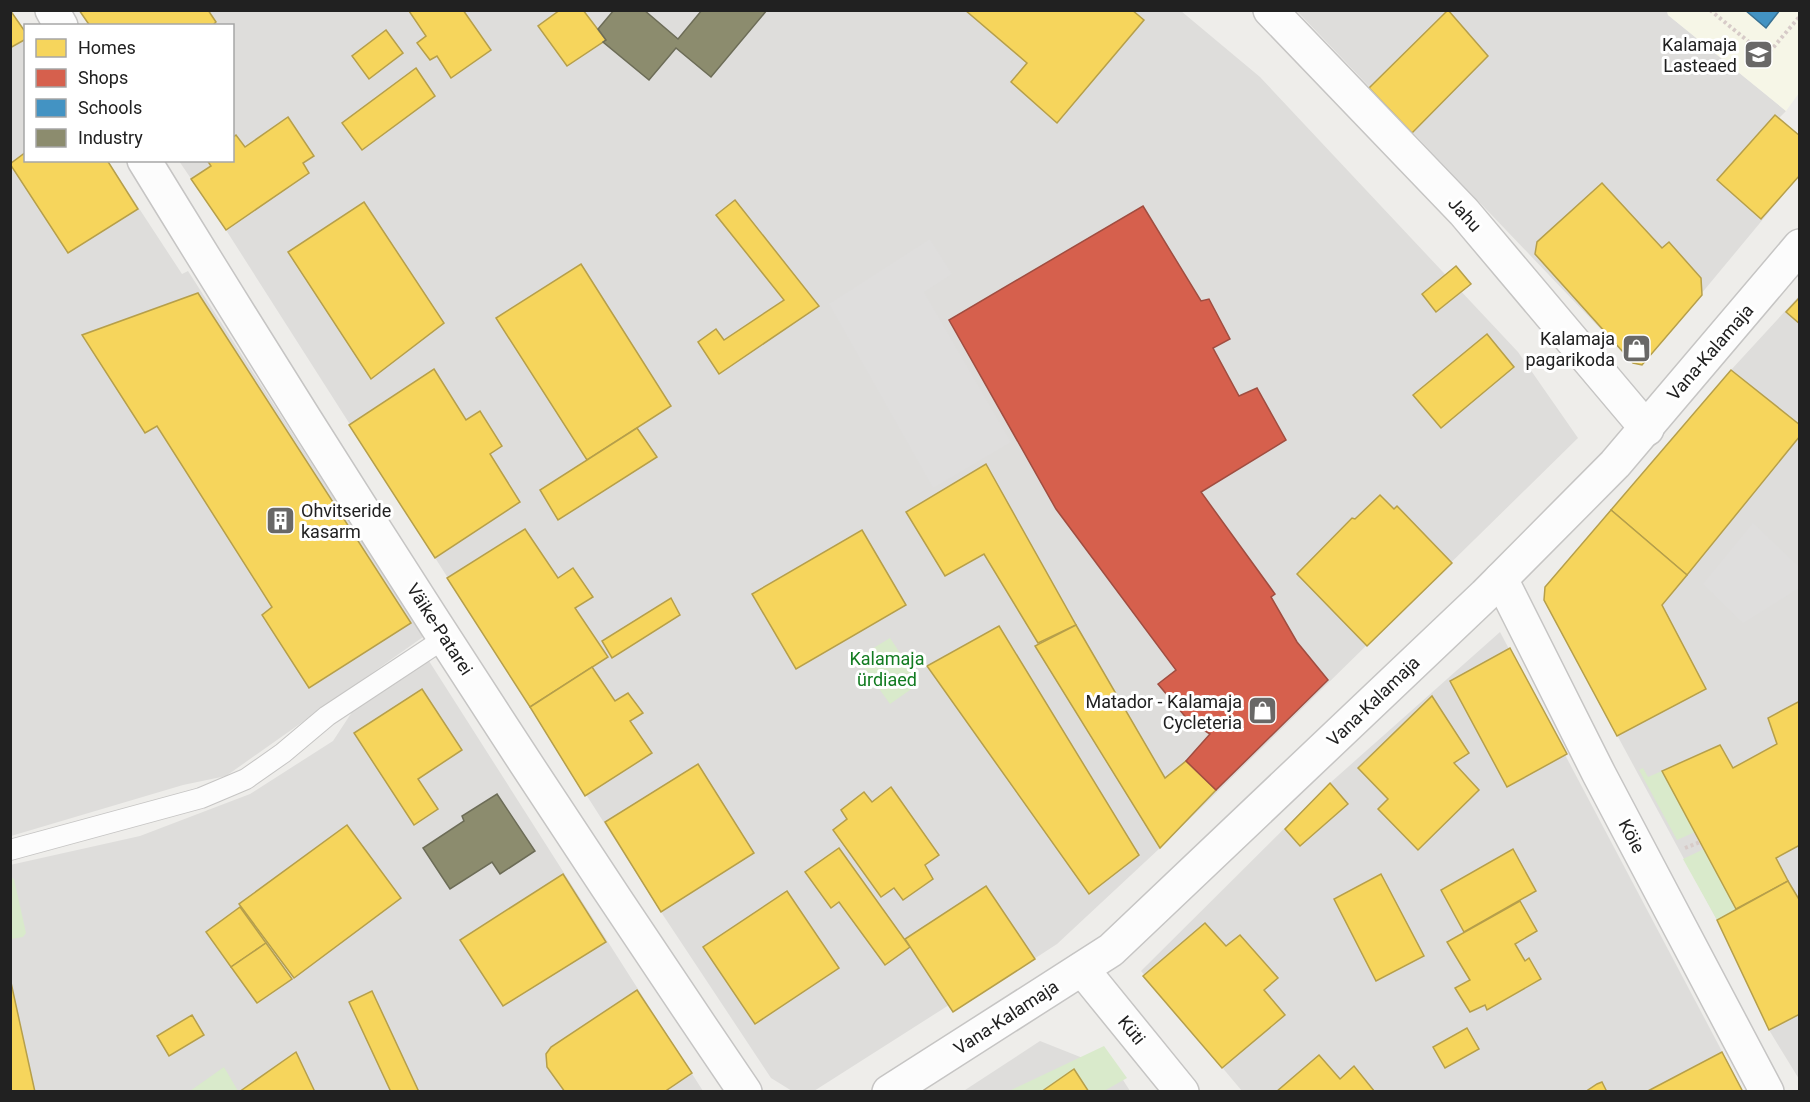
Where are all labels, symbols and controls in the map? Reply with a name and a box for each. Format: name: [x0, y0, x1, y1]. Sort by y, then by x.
legend: [24, 24, 234, 162]
place label: Kalamaja Lasteaed: [1662, 34, 1737, 76]
text: Homes: [78, 37, 136, 58]
school or university icon: Kalamaja Lasteaed: [1742, 38, 1774, 70]
text: Shops: [78, 67, 128, 88]
text: Schools: [78, 97, 142, 118]
text: Industry: [78, 127, 143, 148]
street label: Jahu: [1444, 192, 1486, 236]
street label: Vana-Kalamaja: [1663, 300, 1757, 404]
place label: Kalamaja pagarikoda: [1525, 328, 1615, 370]
shop icon: Kalamaja pagarikoda: [1620, 332, 1652, 364]
place label: Ohvitseride kasarm: [301, 500, 391, 542]
building icon: Ohvitseride kasarm: [264, 504, 296, 536]
street label: Väike-Patarei: [403, 579, 477, 679]
park label: Kalamaja ürdiaed: [850, 648, 924, 690]
street label: Vana-Kalamaja: [1322, 652, 1424, 750]
place label: Matador - Kalamaja Cycleteria: [1085, 691, 1242, 733]
shop icon: Matador - Kalamaja Cycleteria: [1247, 695, 1279, 727]
street label: Köie: [1614, 816, 1650, 856]
street label: Vana-Kalamaja: [950, 975, 1062, 1059]
street label: Küti: [1114, 1011, 1150, 1049]

